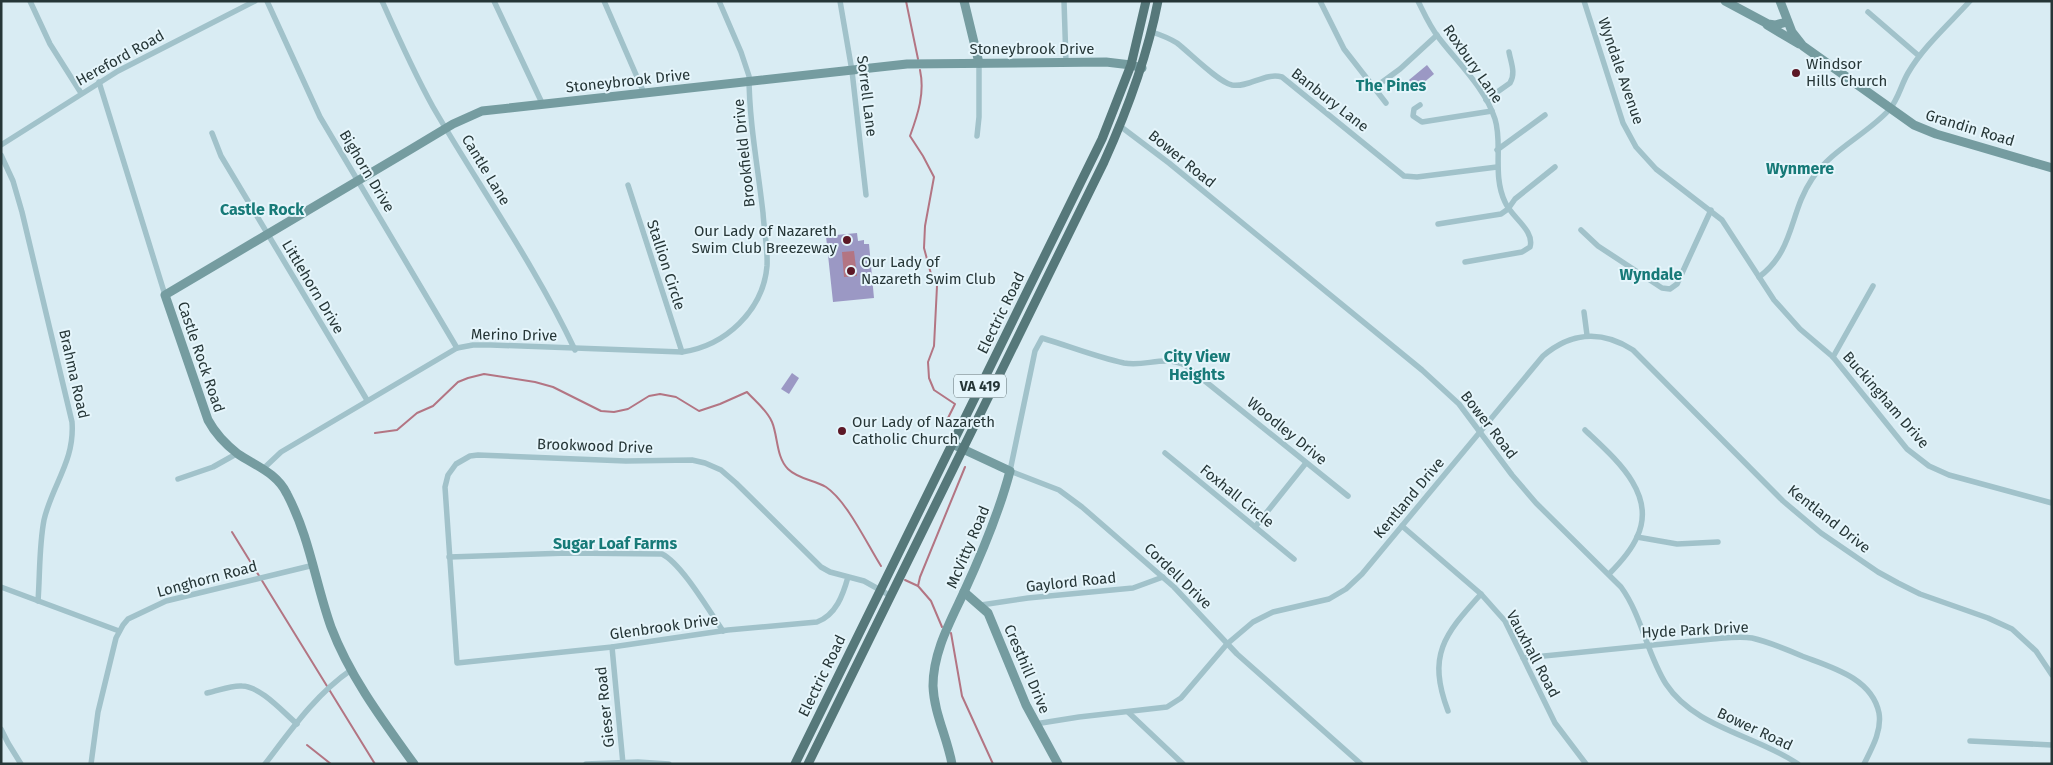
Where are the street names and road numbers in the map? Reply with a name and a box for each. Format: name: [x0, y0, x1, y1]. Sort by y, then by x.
street label: Wyndale Avenue: [1594, 15, 1648, 127]
street label: Roxbury Lane: [1439, 21, 1507, 107]
street label: Hereford Road: [73, 26, 167, 90]
street label: Stoneybrook Drive: [969, 40, 1095, 58]
street label: Sorrell Lane: [853, 54, 881, 138]
street label: Banbury Lane: [1288, 64, 1372, 136]
street label: Stoneybrook Drive: [565, 66, 691, 96]
street label: Brookfield Drive: [729, 98, 759, 208]
street label: Grandin Road: [1923, 106, 2017, 150]
street label: Bower Road: [1145, 126, 1219, 192]
street label: Bighorn Drive: [335, 127, 399, 215]
street label: Cantle Lane: [458, 131, 514, 209]
street label: Stallion Circle: [643, 218, 689, 312]
street label: Littlehorn Drive: [278, 237, 348, 337]
street label: Electric Road: [973, 269, 1029, 357]
street label: Castle Rock Road: [174, 299, 228, 415]
street label: Merino Drive: [471, 325, 557, 345]
street label: Brahma Road: [55, 328, 93, 420]
street label: Buckingham Drive: [1839, 348, 1933, 452]
road number: VA 419: [954, 374, 1006, 398]
street label: Bower Road: [1457, 387, 1521, 463]
street label: Woodley Drive: [1243, 393, 1331, 469]
street label: Brookwood Drive: [537, 435, 653, 457]
street label: Kentland Drive: [1370, 454, 1448, 542]
street label: Foxhall Circle: [1196, 461, 1278, 531]
street label: Kentland Drive: [1784, 481, 1874, 557]
street label: McVitty Road: [942, 503, 994, 591]
street label: Cordell Drive: [1140, 539, 1216, 613]
street label: Longhorn Road: [155, 557, 259, 601]
street label: Gaylord Road: [1025, 568, 1117, 596]
street label: Vauxhall Road: [1503, 607, 1563, 701]
street label: Glenbrook Drive: [609, 610, 719, 644]
street label: Hyde Park Drive: [1641, 618, 1749, 642]
street label: Cresthill Drive: [1000, 622, 1054, 716]
street label: Electric Road: [794, 632, 850, 720]
street label: Gieser Road: [592, 666, 618, 748]
street label: Bower Road: [1714, 704, 1796, 754]

